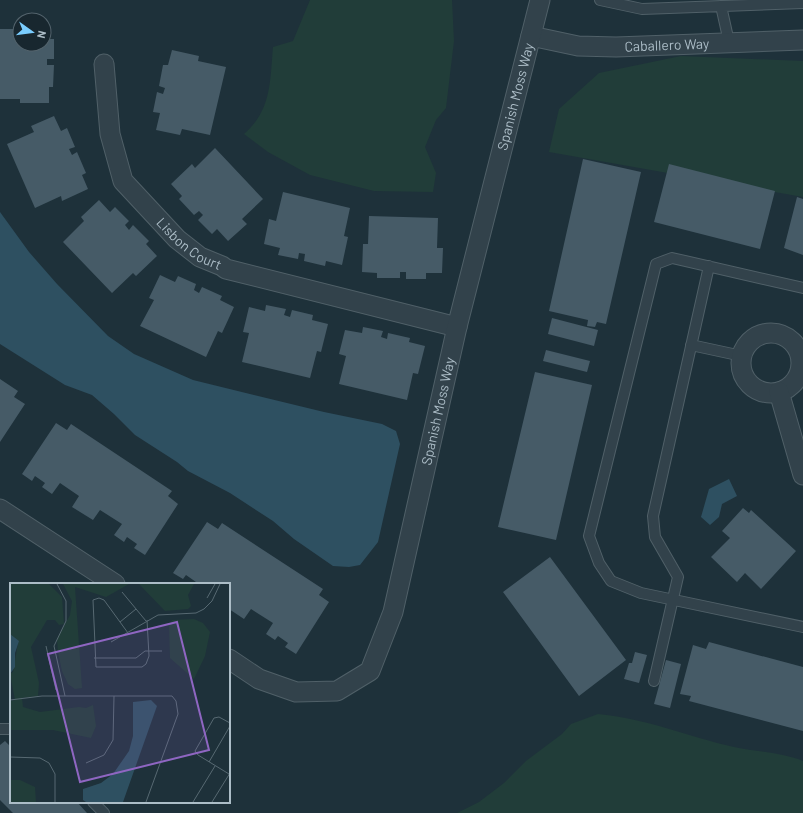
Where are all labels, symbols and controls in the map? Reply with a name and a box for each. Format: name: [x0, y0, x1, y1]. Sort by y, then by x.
north arrow: [12, 12, 52, 52]
text: N: [35, 29, 49, 40]
street label: Caballero Way: [624, 34, 710, 55]
street label: Spanish Moss Way: [493, 40, 537, 152]
street label: Lisbon Court: [153, 214, 224, 273]
street label: Spanish Moss Way: [417, 355, 458, 467]
inset map: [10, 583, 230, 803]

